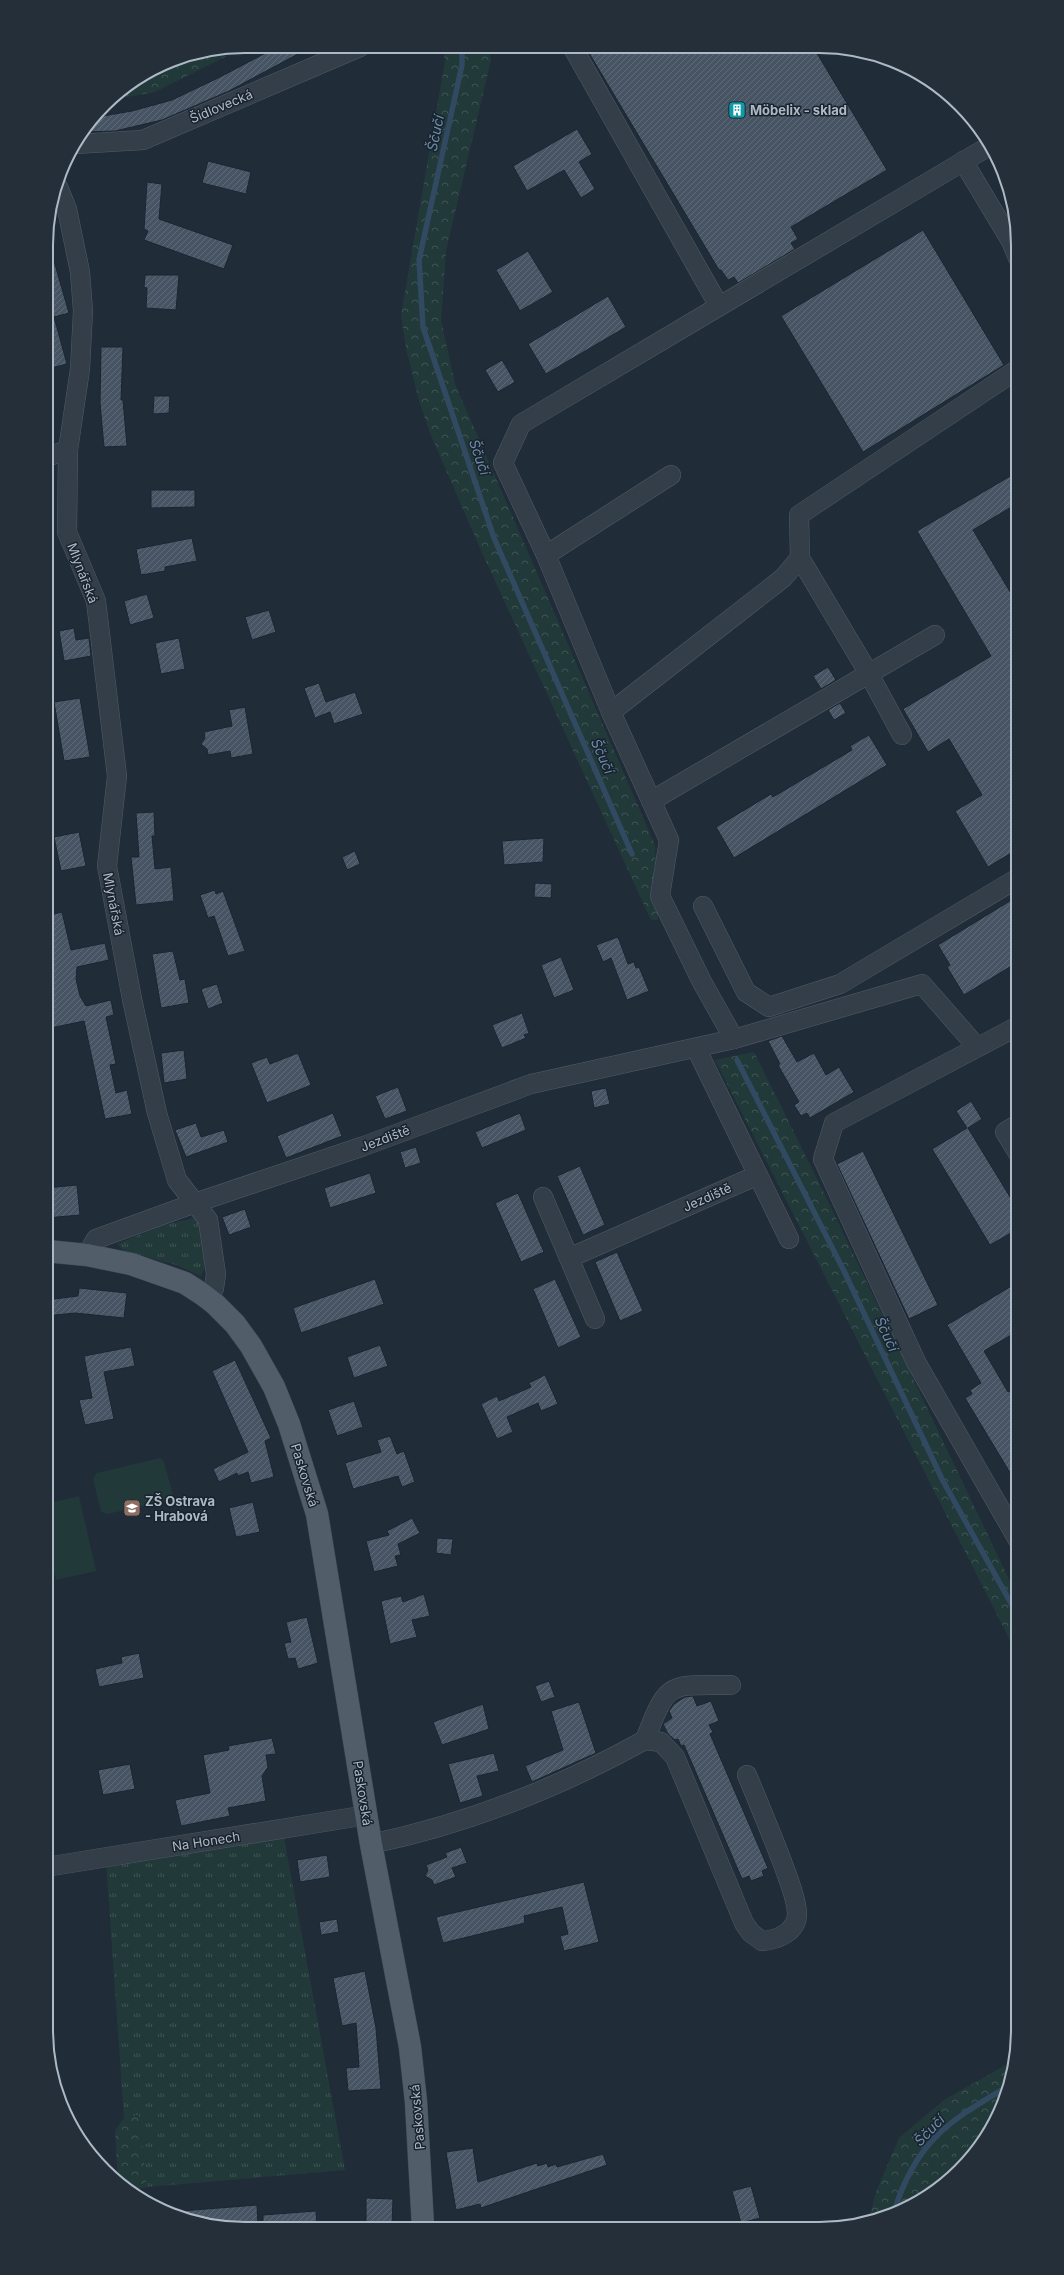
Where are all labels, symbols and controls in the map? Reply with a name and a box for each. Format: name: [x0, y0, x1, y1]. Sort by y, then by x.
street label: Šídlovecká: [187, 86, 255, 126]
building icon: Möbelix - sklad: [727, 100, 747, 120]
place label: Möbelix - sklad: [750, 102, 847, 118]
water label: Ščučí: [423, 112, 447, 153]
water label: Ščučí: [466, 437, 495, 479]
street label: Mlynářská: [64, 541, 102, 605]
water label: Ščučí: [588, 736, 619, 778]
street label: Mlynářská: [100, 871, 128, 937]
street label: Jezdiště: [358, 1121, 412, 1155]
street label: Jezdiště: [680, 1179, 734, 1215]
water label: Ščučí: [872, 1314, 903, 1356]
street label: Paskovská: [288, 1441, 322, 1509]
place label: ZŠ Ostrava - Hrabová: [145, 1493, 215, 1524]
school or university icon: ZŠ Ostrava - Hrabová: [122, 1498, 142, 1518]
street label: Paskovská: [350, 1759, 376, 1827]
street label: Na Honech: [171, 1828, 241, 1854]
street label: Paskovská: [406, 2084, 428, 2150]
water label: Ščučí: [910, 2110, 949, 2149]

